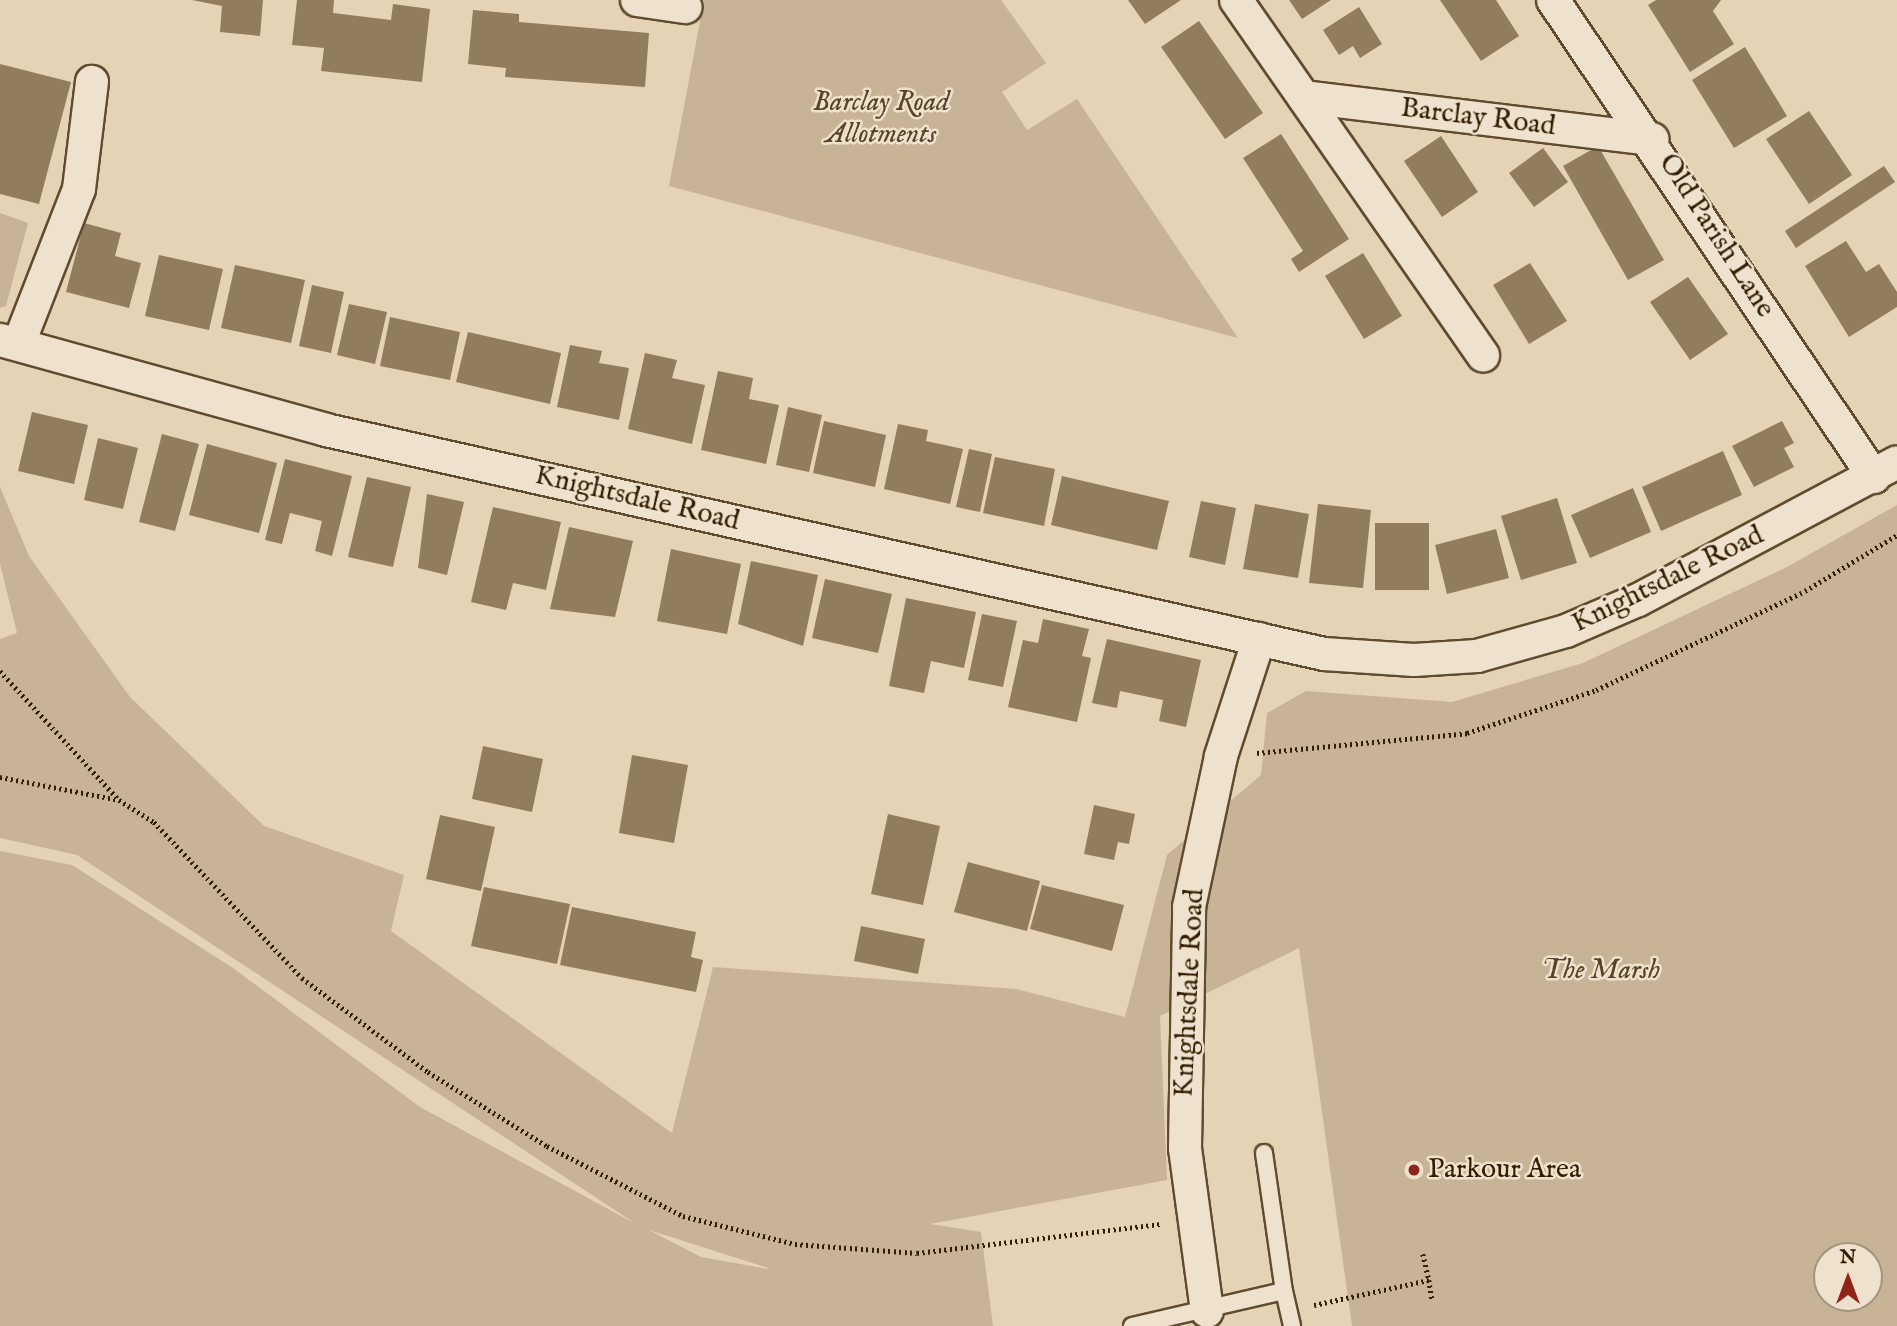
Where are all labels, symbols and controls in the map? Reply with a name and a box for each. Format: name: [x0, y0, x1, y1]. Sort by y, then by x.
park label: Barclay Road Allotments: [813, 86, 949, 152]
street label: Barclay Road: [1399, 92, 1557, 144]
street label: Old Parish Lane: [1651, 148, 1781, 324]
street label: Knightsdale Road: [531, 459, 743, 539]
street label: Knightsdale Road: [1567, 519, 1769, 641]
street label: Knightsdale Road: [1168, 888, 1212, 1098]
park label: The Marsh: [1542, 954, 1660, 988]
place label: Parkour Area: [1428, 1153, 1581, 1187]
marker: Parkour Area: [1406, 1162, 1422, 1178]
north arrow: [1813, 1242, 1883, 1312]
text: N: [1840, 1246, 1856, 1270]

